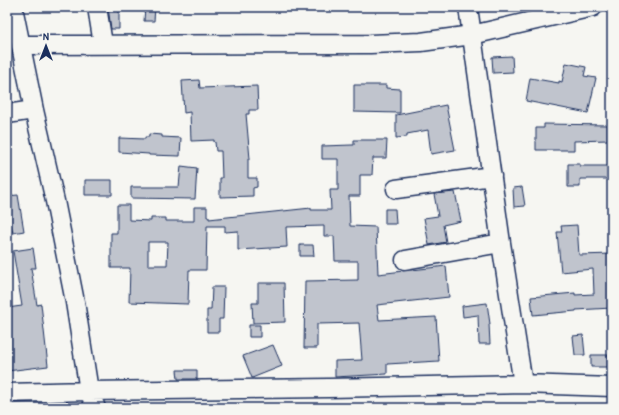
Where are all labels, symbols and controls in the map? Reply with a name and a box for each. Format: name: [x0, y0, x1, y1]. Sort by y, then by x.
north arrow: [26, 26, 66, 66]
text: N: [43, 29, 49, 43]

